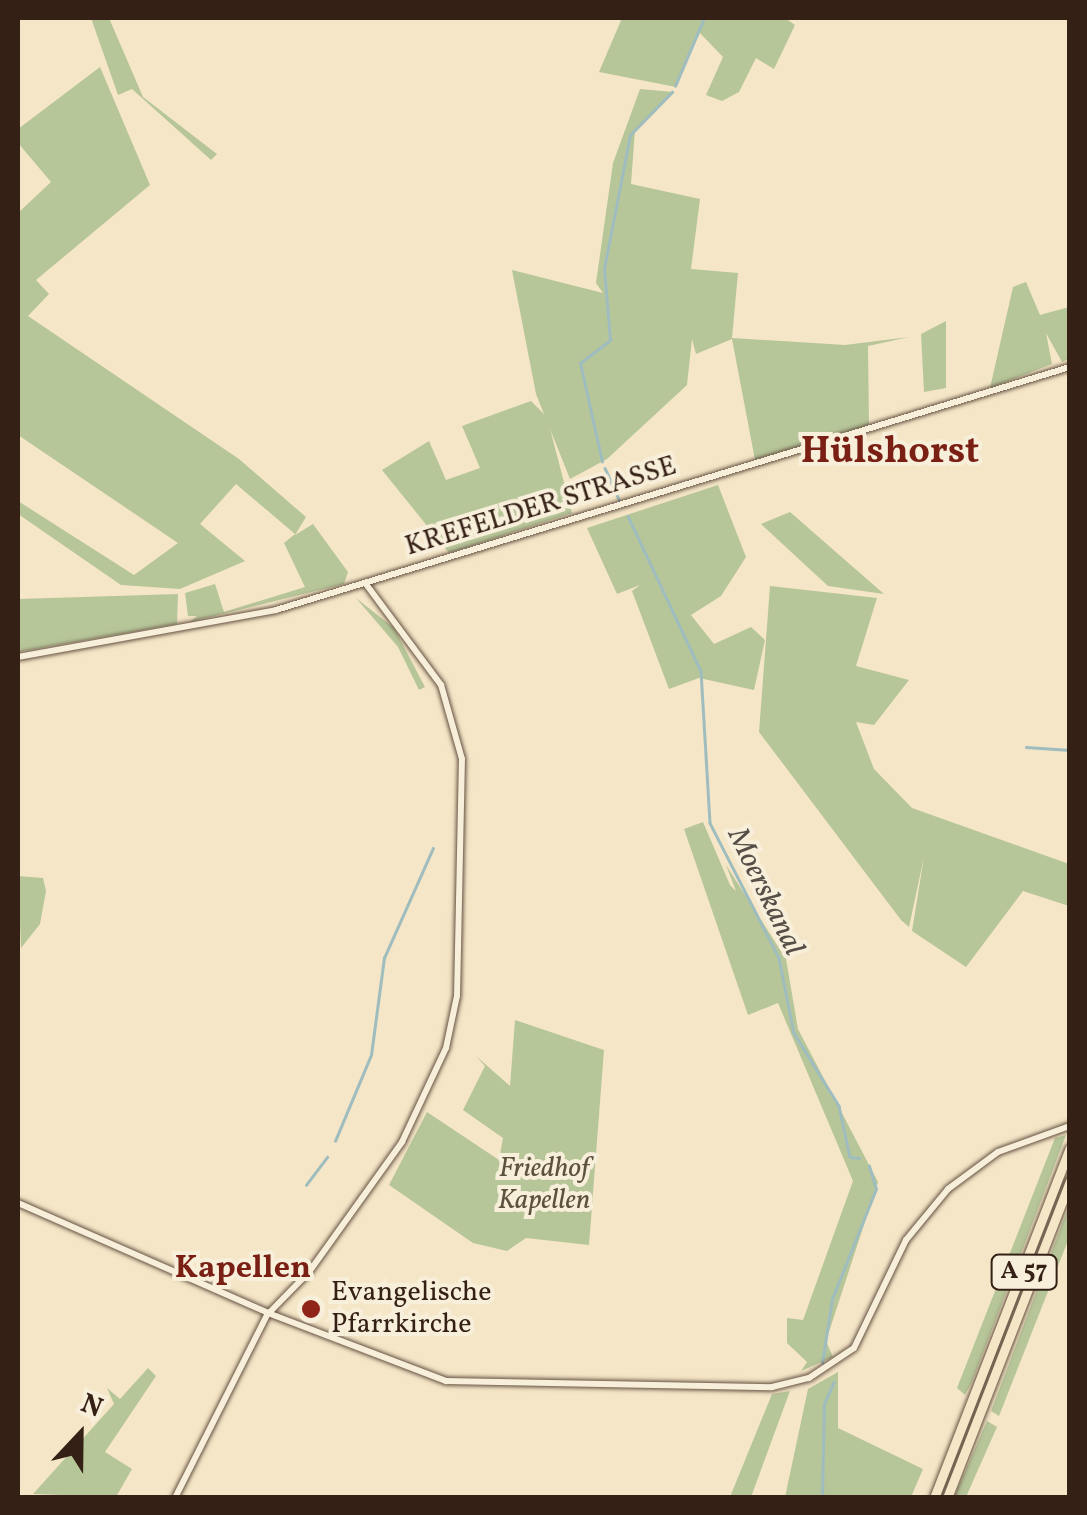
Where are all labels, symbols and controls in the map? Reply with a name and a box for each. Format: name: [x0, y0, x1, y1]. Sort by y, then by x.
district label: Hülshorst: [801, 430, 979, 476]
street label: KREFELDER STRASSE: [401, 450, 681, 564]
water label: Moerskanal: [719, 822, 811, 962]
park label: Friedhof Kapellen: [498, 1152, 590, 1218]
district label: Kapellen: [175, 1250, 311, 1288]
road number: A 57: [989, 1252, 1059, 1292]
place label: Evangelische Pfarrkirche: [331, 1276, 491, 1342]
marker: Evangelische Pfarrkirche: [300, 1298, 322, 1320]
north arrow: [30, 1385, 130, 1485]
text: N: [75, 1385, 108, 1429]

